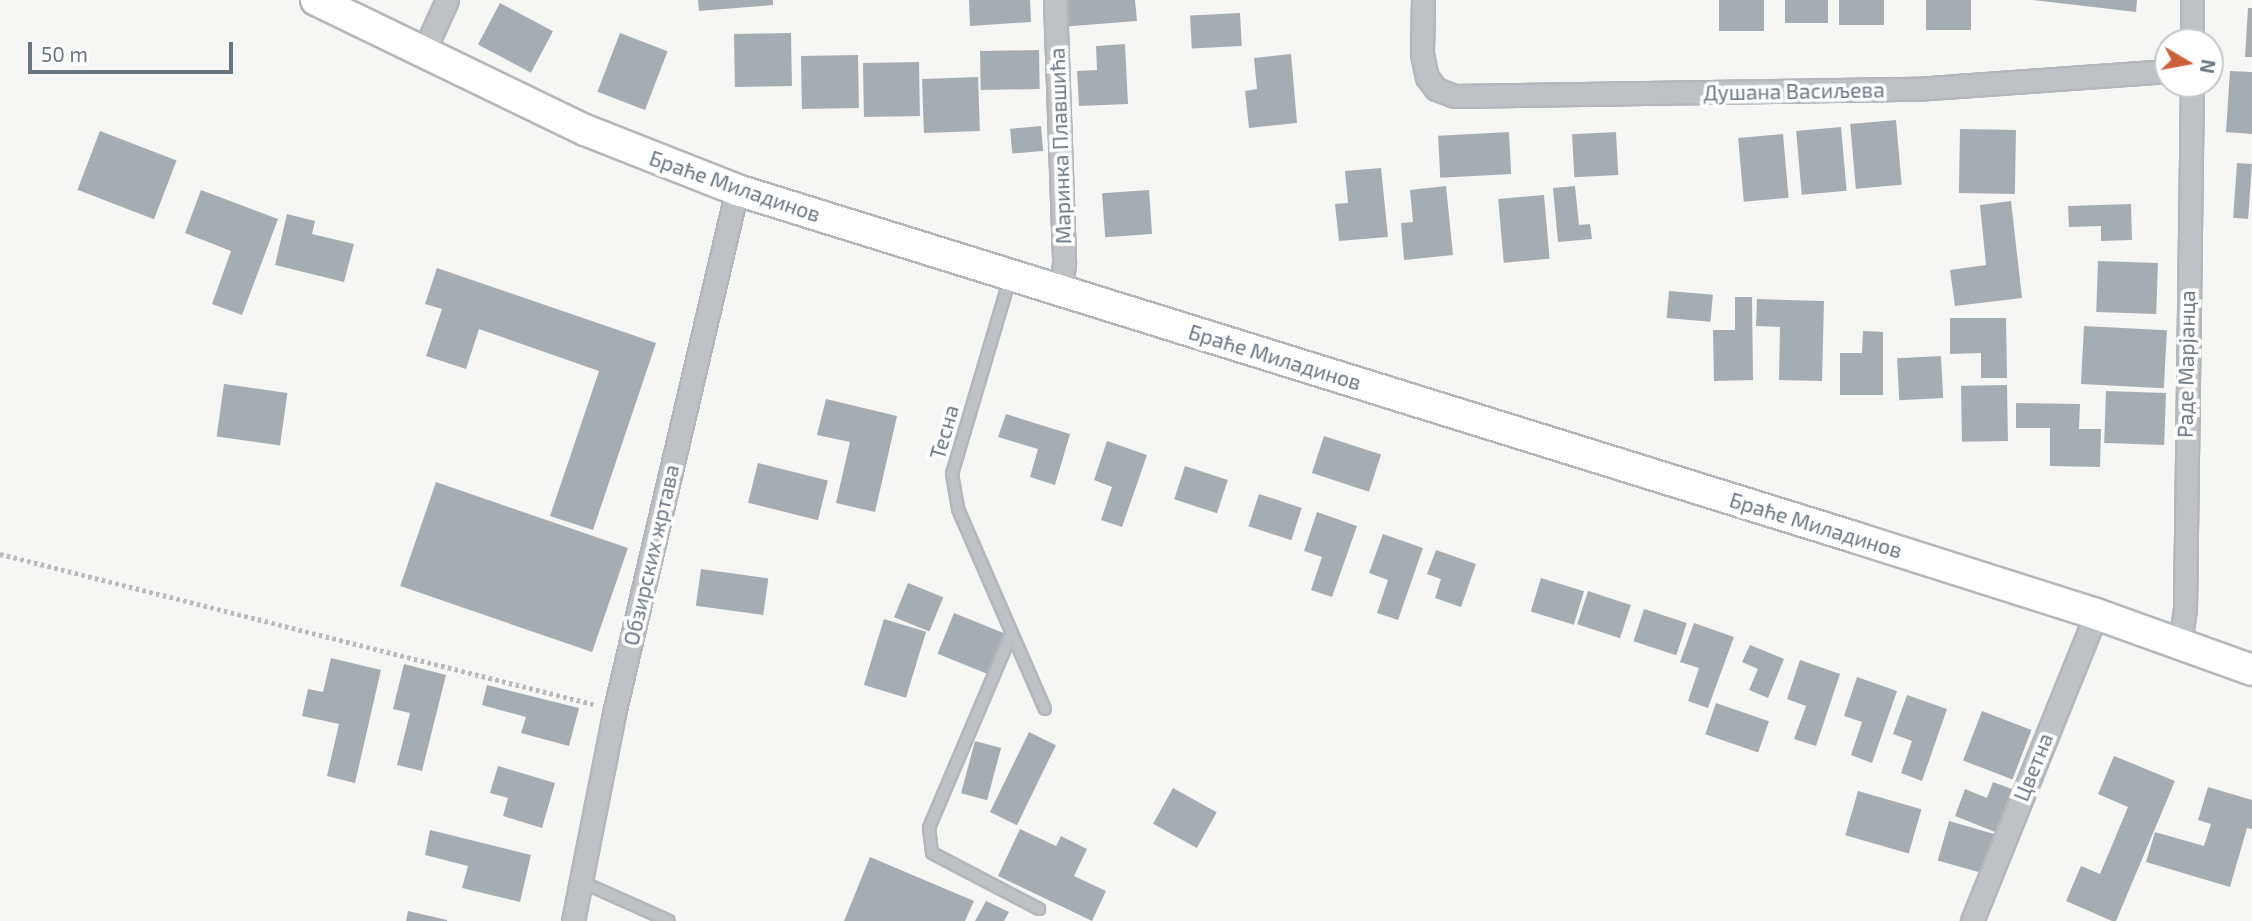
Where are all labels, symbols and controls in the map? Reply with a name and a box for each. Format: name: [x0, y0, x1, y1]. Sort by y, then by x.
scale bar: [32, 28, 236, 72]
north arrow: [2154, 28, 2224, 98]
text: 50 m: [41, 41, 88, 66]
street label: Маринка Плавшића: [1044, 47, 1076, 245]
text: N: [2196, 58, 2221, 75]
street label: Душана Васиљева: [1703, 77, 1885, 105]
street label: Браће Миладинов: [646, 145, 824, 227]
street label: Раде Марјанца: [2172, 290, 2200, 438]
street label: Браће Миладинов: [1186, 319, 1364, 395]
street label: Тесна: [924, 402, 964, 462]
street label: Обзирских жртава: [618, 462, 684, 648]
street label: Браће Миладинов: [1727, 487, 1905, 563]
street label: Цветна: [2008, 729, 2058, 805]

